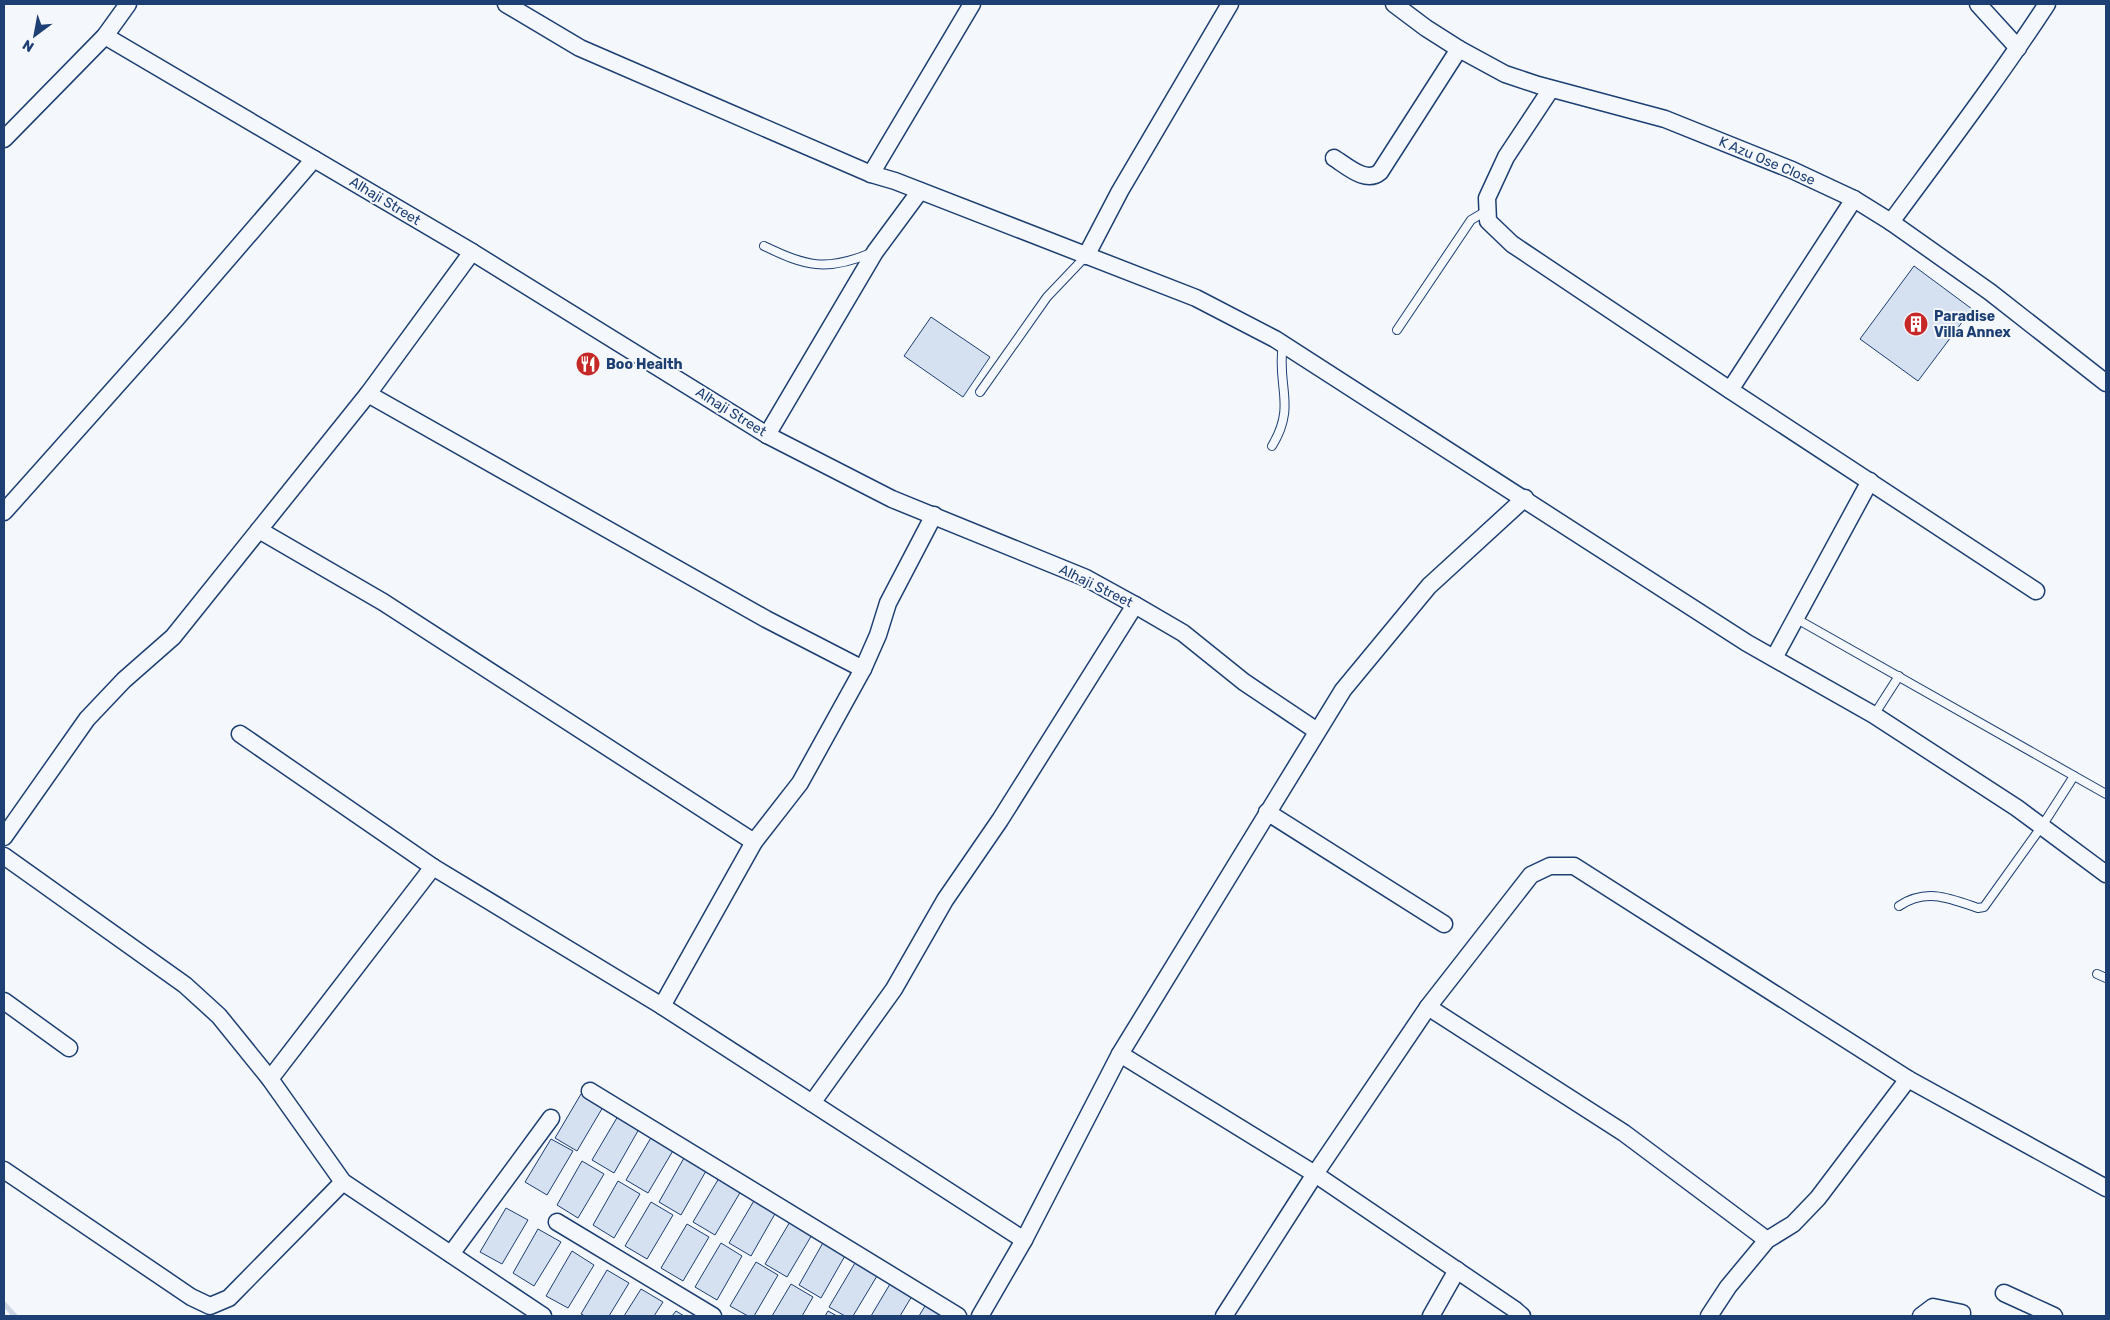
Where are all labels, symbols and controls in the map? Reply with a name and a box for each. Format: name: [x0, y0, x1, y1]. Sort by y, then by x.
north arrow: [10, 10, 60, 60]
text: N: [20, 36, 37, 55]
street label: K Azu Ose Close: [1716, 133, 1818, 189]
street label: Alhaji Street: [346, 173, 424, 229]
place label: Paradise Villa Annex: [1934, 308, 2012, 341]
building icon: Paradise Villa Annex: [1903, 311, 1929, 337]
restaurant icon: Boo Health: [575, 351, 601, 377]
place label: Boo Health: [606, 356, 683, 373]
street label: Alhaji Street: [693, 384, 770, 441]
street label: Alhaji Street: [1056, 561, 1136, 611]

